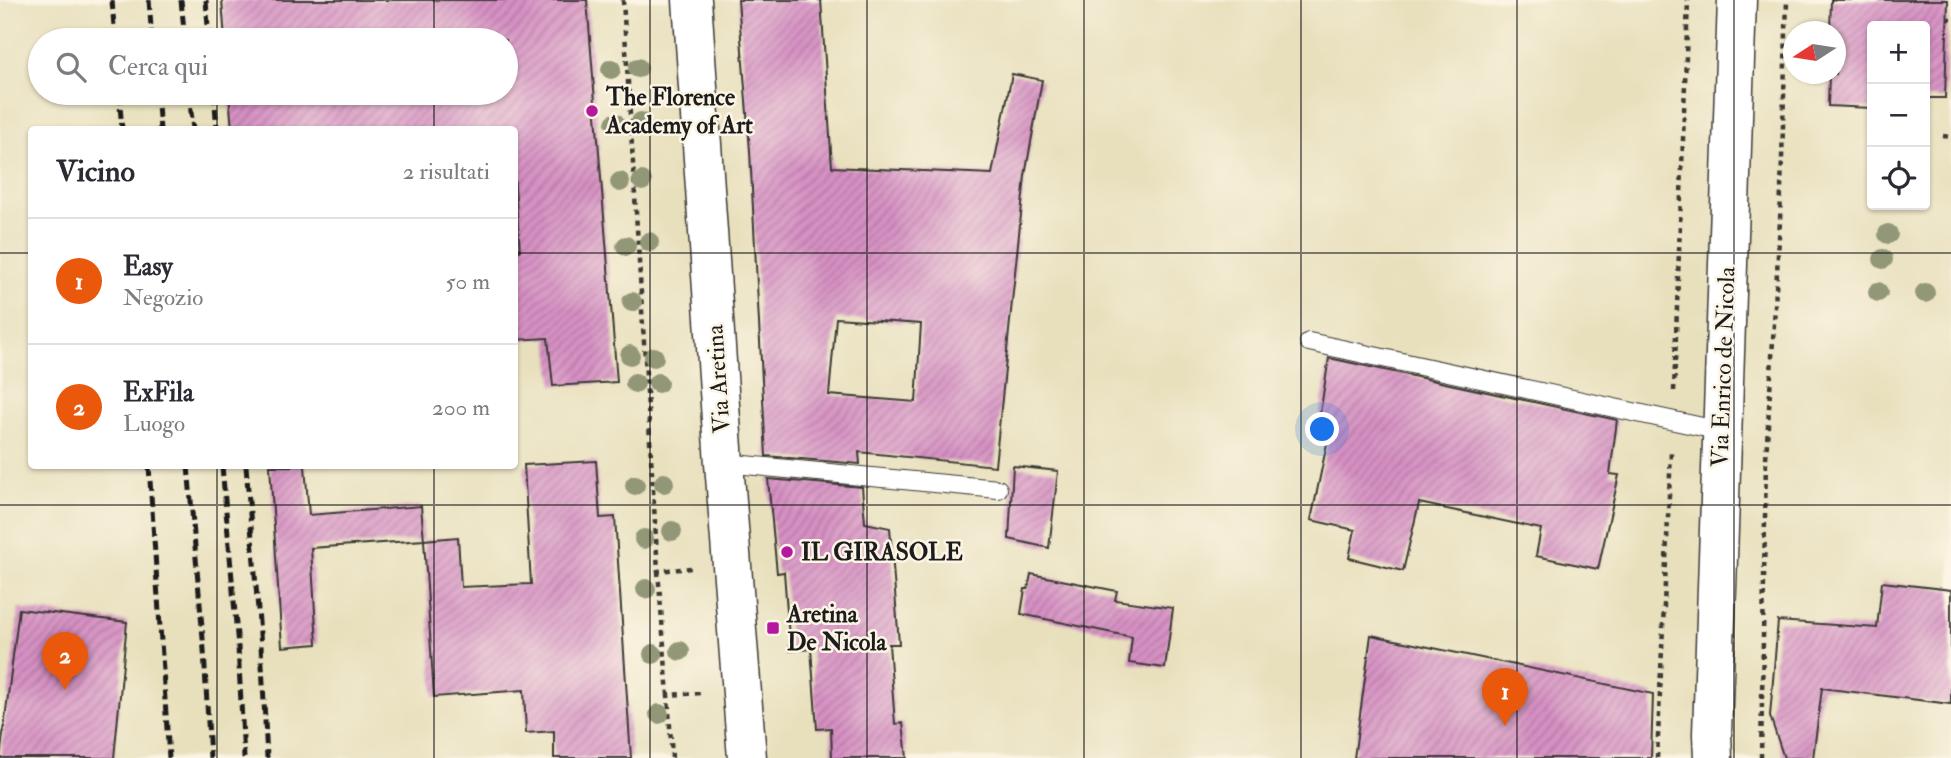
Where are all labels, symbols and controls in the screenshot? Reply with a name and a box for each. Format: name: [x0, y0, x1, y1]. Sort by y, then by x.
north arrow: [1783, 21, 1846, 84]
map controls: [1867, 21, 1930, 210]
button: +: [1867, 21, 1930, 84]
search box: [28, 28, 518, 105]
icon: search: [52, 48, 90, 86]
text: Cerca qui: [108, 51, 208, 83]
place label: The Florence Academy of Art: [605, 82, 753, 141]
button: −: [1867, 84, 1930, 147]
marker: The Florence Academy of Art: [584, 103, 600, 119]
button: locate: [1867, 147, 1930, 210]
text: Vicino: [56, 153, 135, 190]
text: 2 risultati: [403, 157, 490, 186]
text: Easy: [123, 251, 173, 283]
street label: Via Enrico de Nicola: [1705, 265, 1743, 468]
text: 1: [75, 267, 83, 296]
text: 50 m: [446, 267, 490, 296]
text: Negozio: [123, 283, 203, 312]
street label: Via Aretina: [699, 323, 738, 434]
text: ExFila: [123, 377, 194, 409]
text: 2: [73, 393, 85, 422]
text: 200 m: [432, 393, 490, 422]
text: Luogo: [123, 409, 185, 438]
your location: [1305, 412, 1339, 446]
place label: IL GIRASOLE: [801, 537, 963, 568]
marker: IL GIRASOLE: [779, 544, 795, 560]
place label: Aretina De Nicola: [786, 599, 887, 658]
marker: Aretina De Nicola: [765, 620, 781, 636]
pin: 2: [42, 632, 88, 690]
pin: 1: [1482, 668, 1528, 726]

